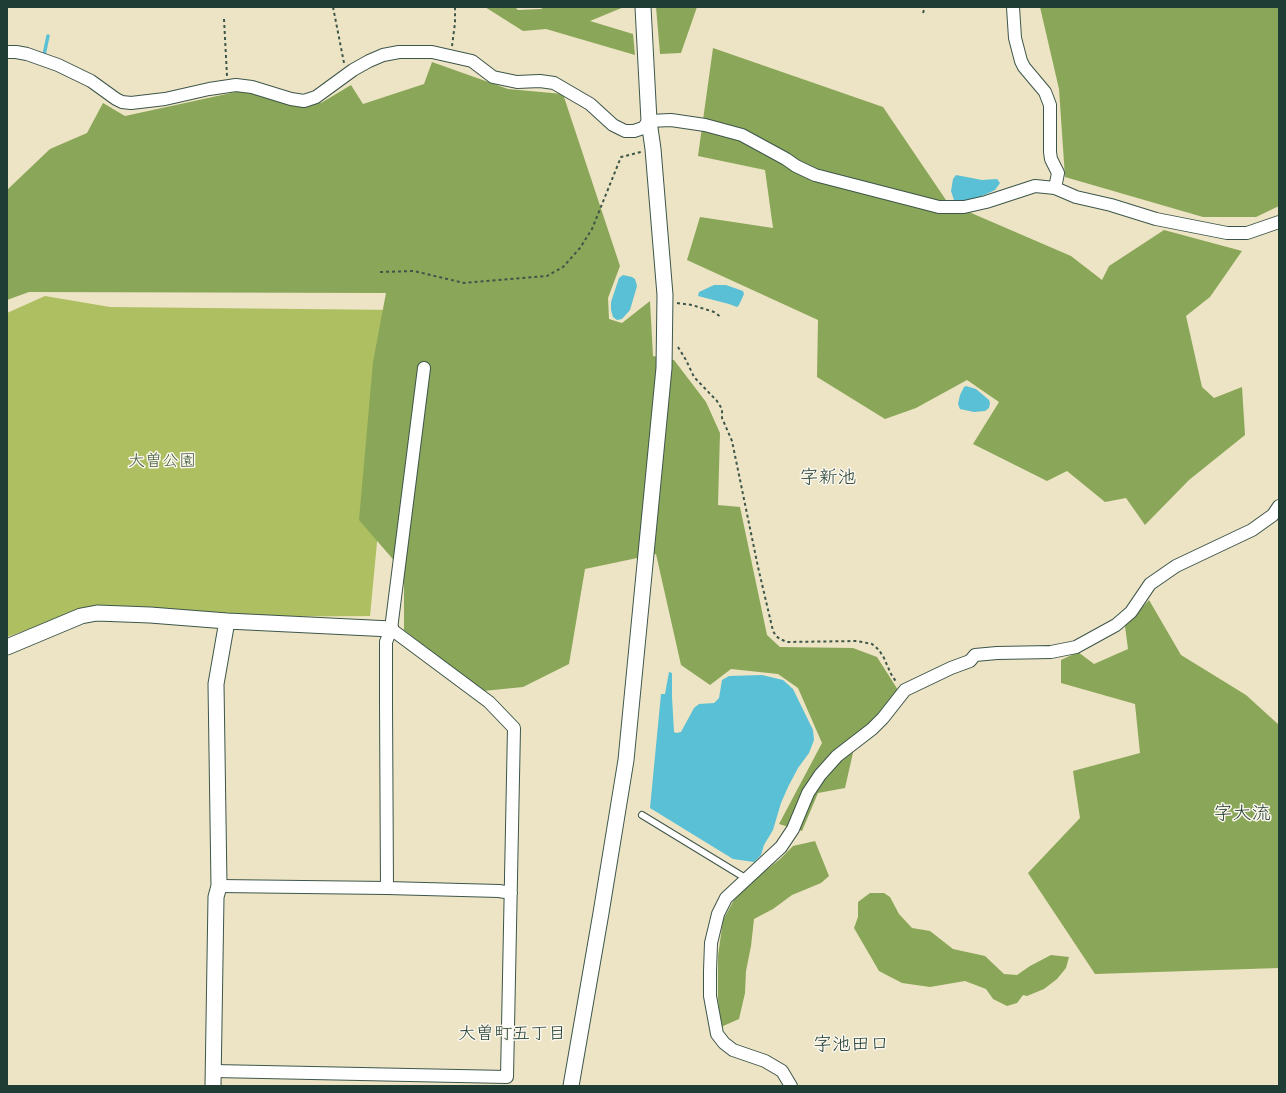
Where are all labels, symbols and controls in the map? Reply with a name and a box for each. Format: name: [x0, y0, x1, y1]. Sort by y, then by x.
park label: 大曽公園: [128, 452, 196, 472]
district label: 字新池: [800, 467, 856, 489]
district label: 字大流: [1214, 803, 1270, 825]
district label: 大曽町五丁目: [458, 1023, 566, 1045]
district label: 字池田口: [813, 1034, 889, 1056]

